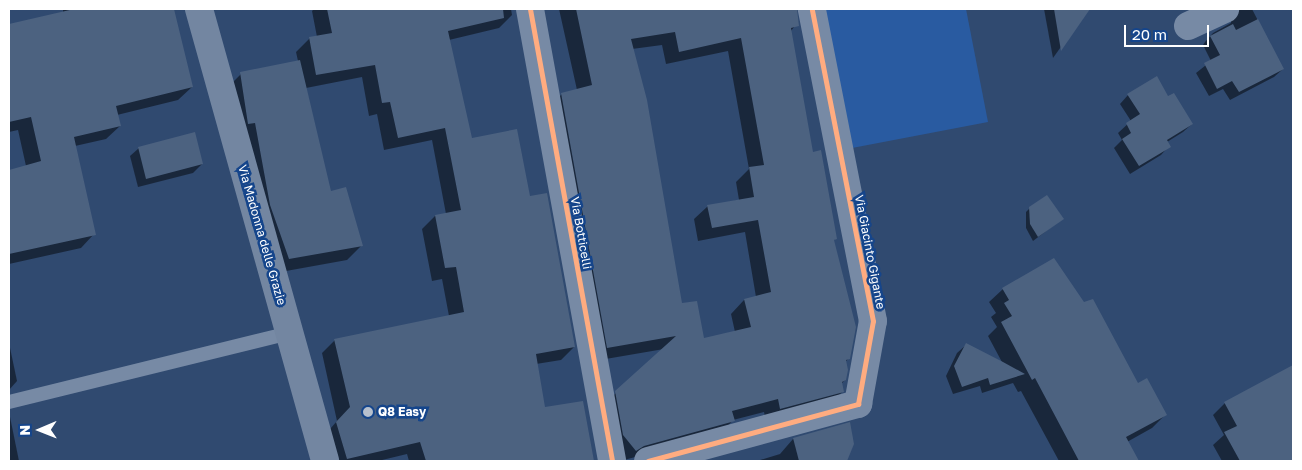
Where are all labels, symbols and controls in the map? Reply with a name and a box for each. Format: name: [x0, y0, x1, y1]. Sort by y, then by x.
scale bar: [1127, 15, 1212, 47]
text: 20 m: [1132, 25, 1167, 43]
street label: Via Madonna delle Grazie: [235, 163, 289, 307]
street label: Via Giacinto Gigante: [852, 194, 888, 310]
street label: Via Botticelli: [568, 196, 594, 270]
north arrow: [15, 405, 65, 455]
place label: Q8 Easy: [378, 405, 426, 419]
marker: Q8 Easy: [362, 406, 374, 418]
text: N: [16, 425, 33, 436]

